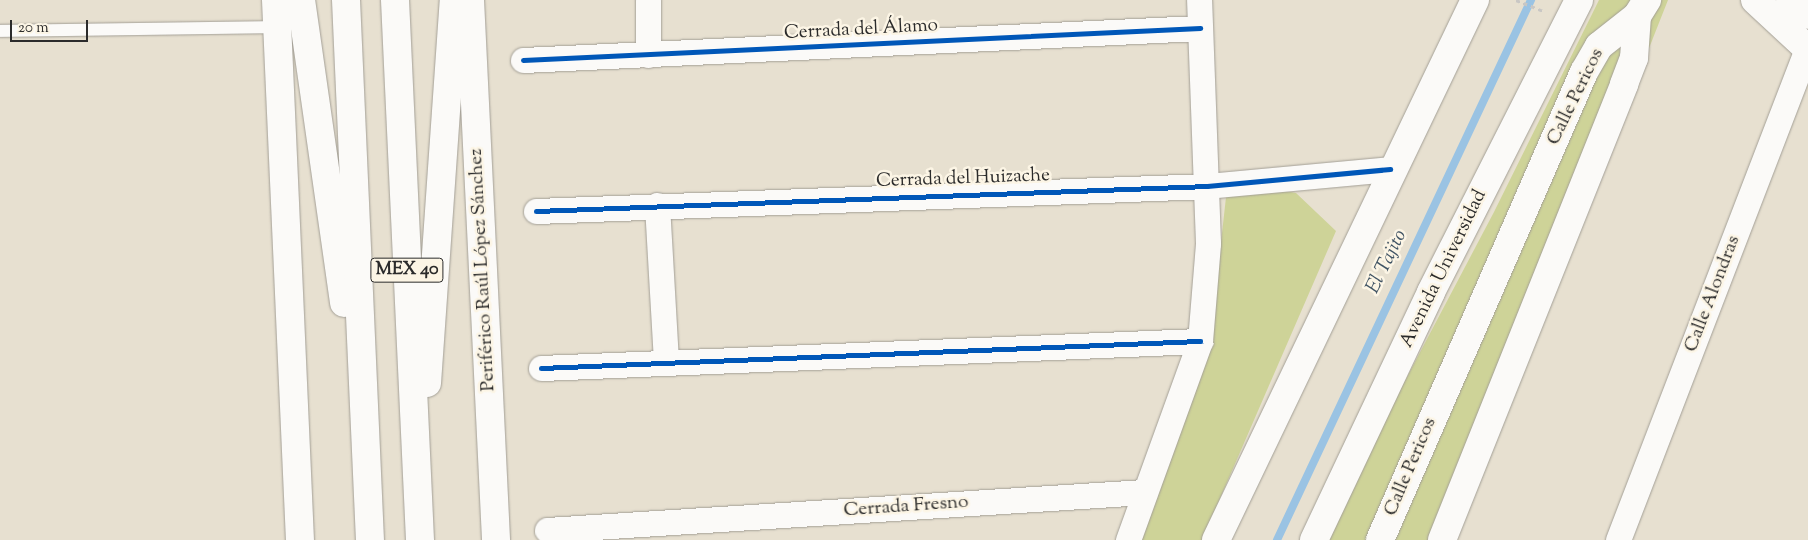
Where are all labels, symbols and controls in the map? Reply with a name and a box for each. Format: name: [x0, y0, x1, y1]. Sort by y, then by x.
scale bar: [12, 10, 90, 42]
street label: Cerrada del Álamo: [784, 15, 938, 45]
text: 20 m: [18, 18, 49, 39]
street label: Calle Pericos: [1543, 45, 1609, 149]
street label: Periférico Raúl López Sánchez: [465, 148, 501, 392]
street label: Cerrada del Huizache: [876, 165, 1050, 193]
street label: Avenida Universidad: [1396, 186, 1492, 352]
water label: El Tajito: [1361, 226, 1413, 298]
street label: Calle Alondras: [1680, 233, 1746, 355]
road number: MEX 40: [370, 254, 444, 286]
street label: Calle Pericos: [1380, 414, 1442, 520]
street label: Cerrada Fresno: [843, 491, 969, 523]

